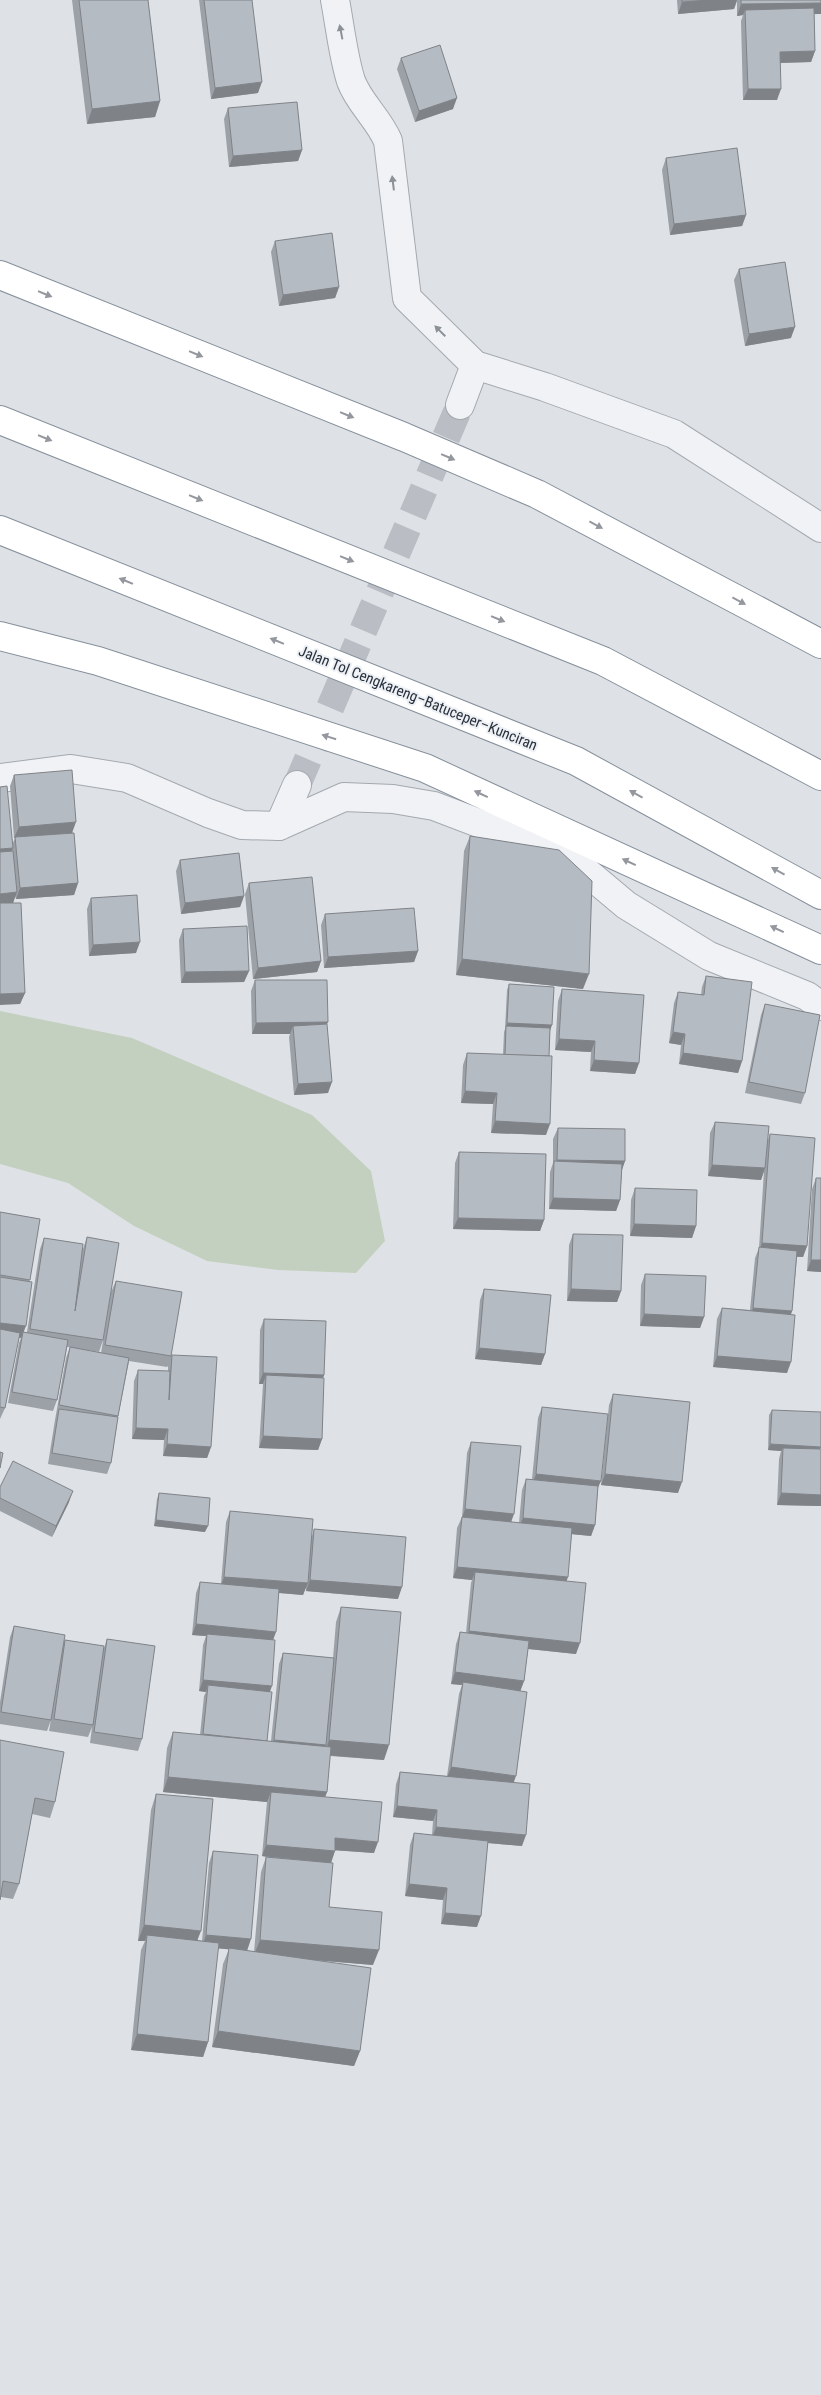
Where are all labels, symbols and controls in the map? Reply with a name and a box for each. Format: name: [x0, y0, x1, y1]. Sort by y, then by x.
one-way arrow: [337, 24, 345, 40]
one-way arrow: [389, 174, 397, 190]
one-way arrow: [38, 290, 52, 298]
one-way arrow: [434, 325, 446, 337]
one-way arrow: [189, 350, 204, 358]
one-way arrow: [340, 411, 354, 419]
one-way arrow: [38, 434, 53, 442]
one-way arrow: [441, 453, 456, 461]
one-way arrow: [189, 495, 203, 503]
one-way arrow: [588, 521, 603, 529]
one-way arrow: [340, 555, 354, 563]
one-way arrow: [119, 576, 133, 584]
one-way arrow: [732, 597, 747, 605]
one-way arrow: [491, 615, 506, 623]
one-way arrow: [269, 637, 284, 645]
street label: Jalan Tol Cengkareng–Batuceper–Kunciran: [296, 642, 540, 754]
one-way arrow: [322, 733, 337, 740]
one-way arrow: [629, 789, 642, 798]
one-way arrow: [474, 790, 488, 798]
one-way arrow: [622, 857, 636, 865]
one-way arrow: [772, 867, 785, 876]
one-way arrow: [770, 925, 784, 933]

